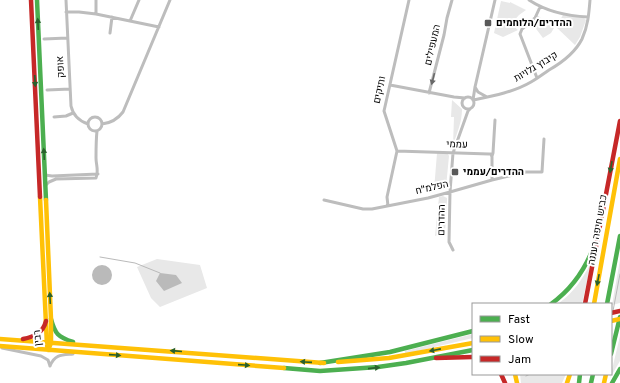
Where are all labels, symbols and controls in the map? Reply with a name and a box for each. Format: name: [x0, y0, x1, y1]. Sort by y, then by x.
place label: ההדרים/הלוחמים: [496, 17, 572, 30]
one-way arrow: [34, 18, 41, 30]
marker: ההדרים/הלוחמים: [483, 18, 493, 28]
street label: המעפילים: [422, 23, 444, 67]
street label: קיבוץ גלויות: [512, 49, 560, 85]
street label: אופק: [54, 56, 68, 78]
one-way arrow: [430, 73, 436, 85]
one-way arrow: [32, 75, 38, 88]
street label: ותיקים: [371, 75, 389, 105]
street label: עממי: [446, 138, 468, 152]
one-way arrow: [40, 148, 47, 160]
one-way arrow: [608, 161, 614, 173]
place label: ההדרים/עממי: [463, 166, 524, 179]
marker: ההדרים/עממי: [450, 167, 460, 177]
street label: הפלמ"ח: [414, 178, 450, 198]
street label: כביש חיפה רעננה: [585, 194, 611, 266]
street label: ההדרים: [435, 204, 449, 236]
one-way arrow: [595, 274, 601, 286]
one-way arrow: [47, 292, 54, 304]
legend: [472, 303, 612, 375]
text: Fast: [508, 312, 530, 328]
street label: רבין: [31, 329, 45, 347]
text: Slow: [508, 332, 534, 348]
one-way arrow: [429, 347, 441, 353]
one-way arrow: [170, 348, 182, 355]
one-way arrow: [109, 352, 121, 359]
text: Jam: [508, 352, 531, 368]
one-way arrow: [300, 358, 312, 365]
one-way arrow: [238, 362, 250, 369]
one-way arrow: [368, 365, 380, 371]

